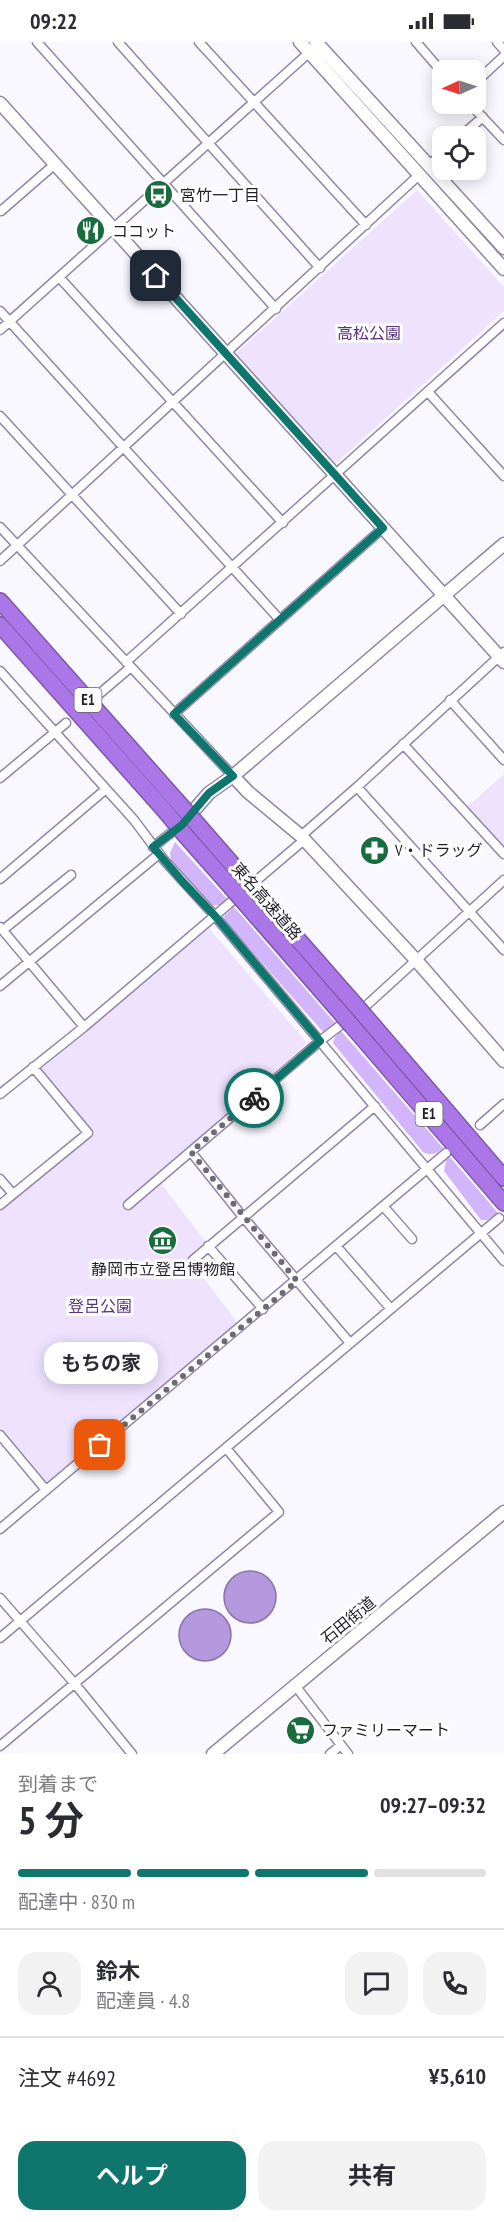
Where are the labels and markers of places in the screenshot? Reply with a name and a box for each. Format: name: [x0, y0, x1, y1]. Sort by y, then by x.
bus stop icon: 宮竹一丁目: [143, 179, 175, 211]
place label: 宮竹一丁目: [180, 185, 260, 205]
restaurant icon: ココット: [75, 215, 107, 247]
place label: ココット: [112, 221, 176, 241]
pin: [130, 250, 181, 301]
pharmacy icon: V・ドラッグ: [358, 834, 390, 866]
place label: V・ドラッグ: [394, 840, 482, 860]
museum icon: 静岡市立登呂博物館: [147, 1225, 179, 1257]
place label: 静岡市立登呂博物館: [91, 1259, 235, 1279]
callout: もちの家: [43, 1343, 157, 1385]
pin: [74, 1419, 125, 1470]
supermarket icon: ファミリーマート: [285, 1714, 317, 1746]
place label: ファミリーマート: [322, 1720, 450, 1740]

